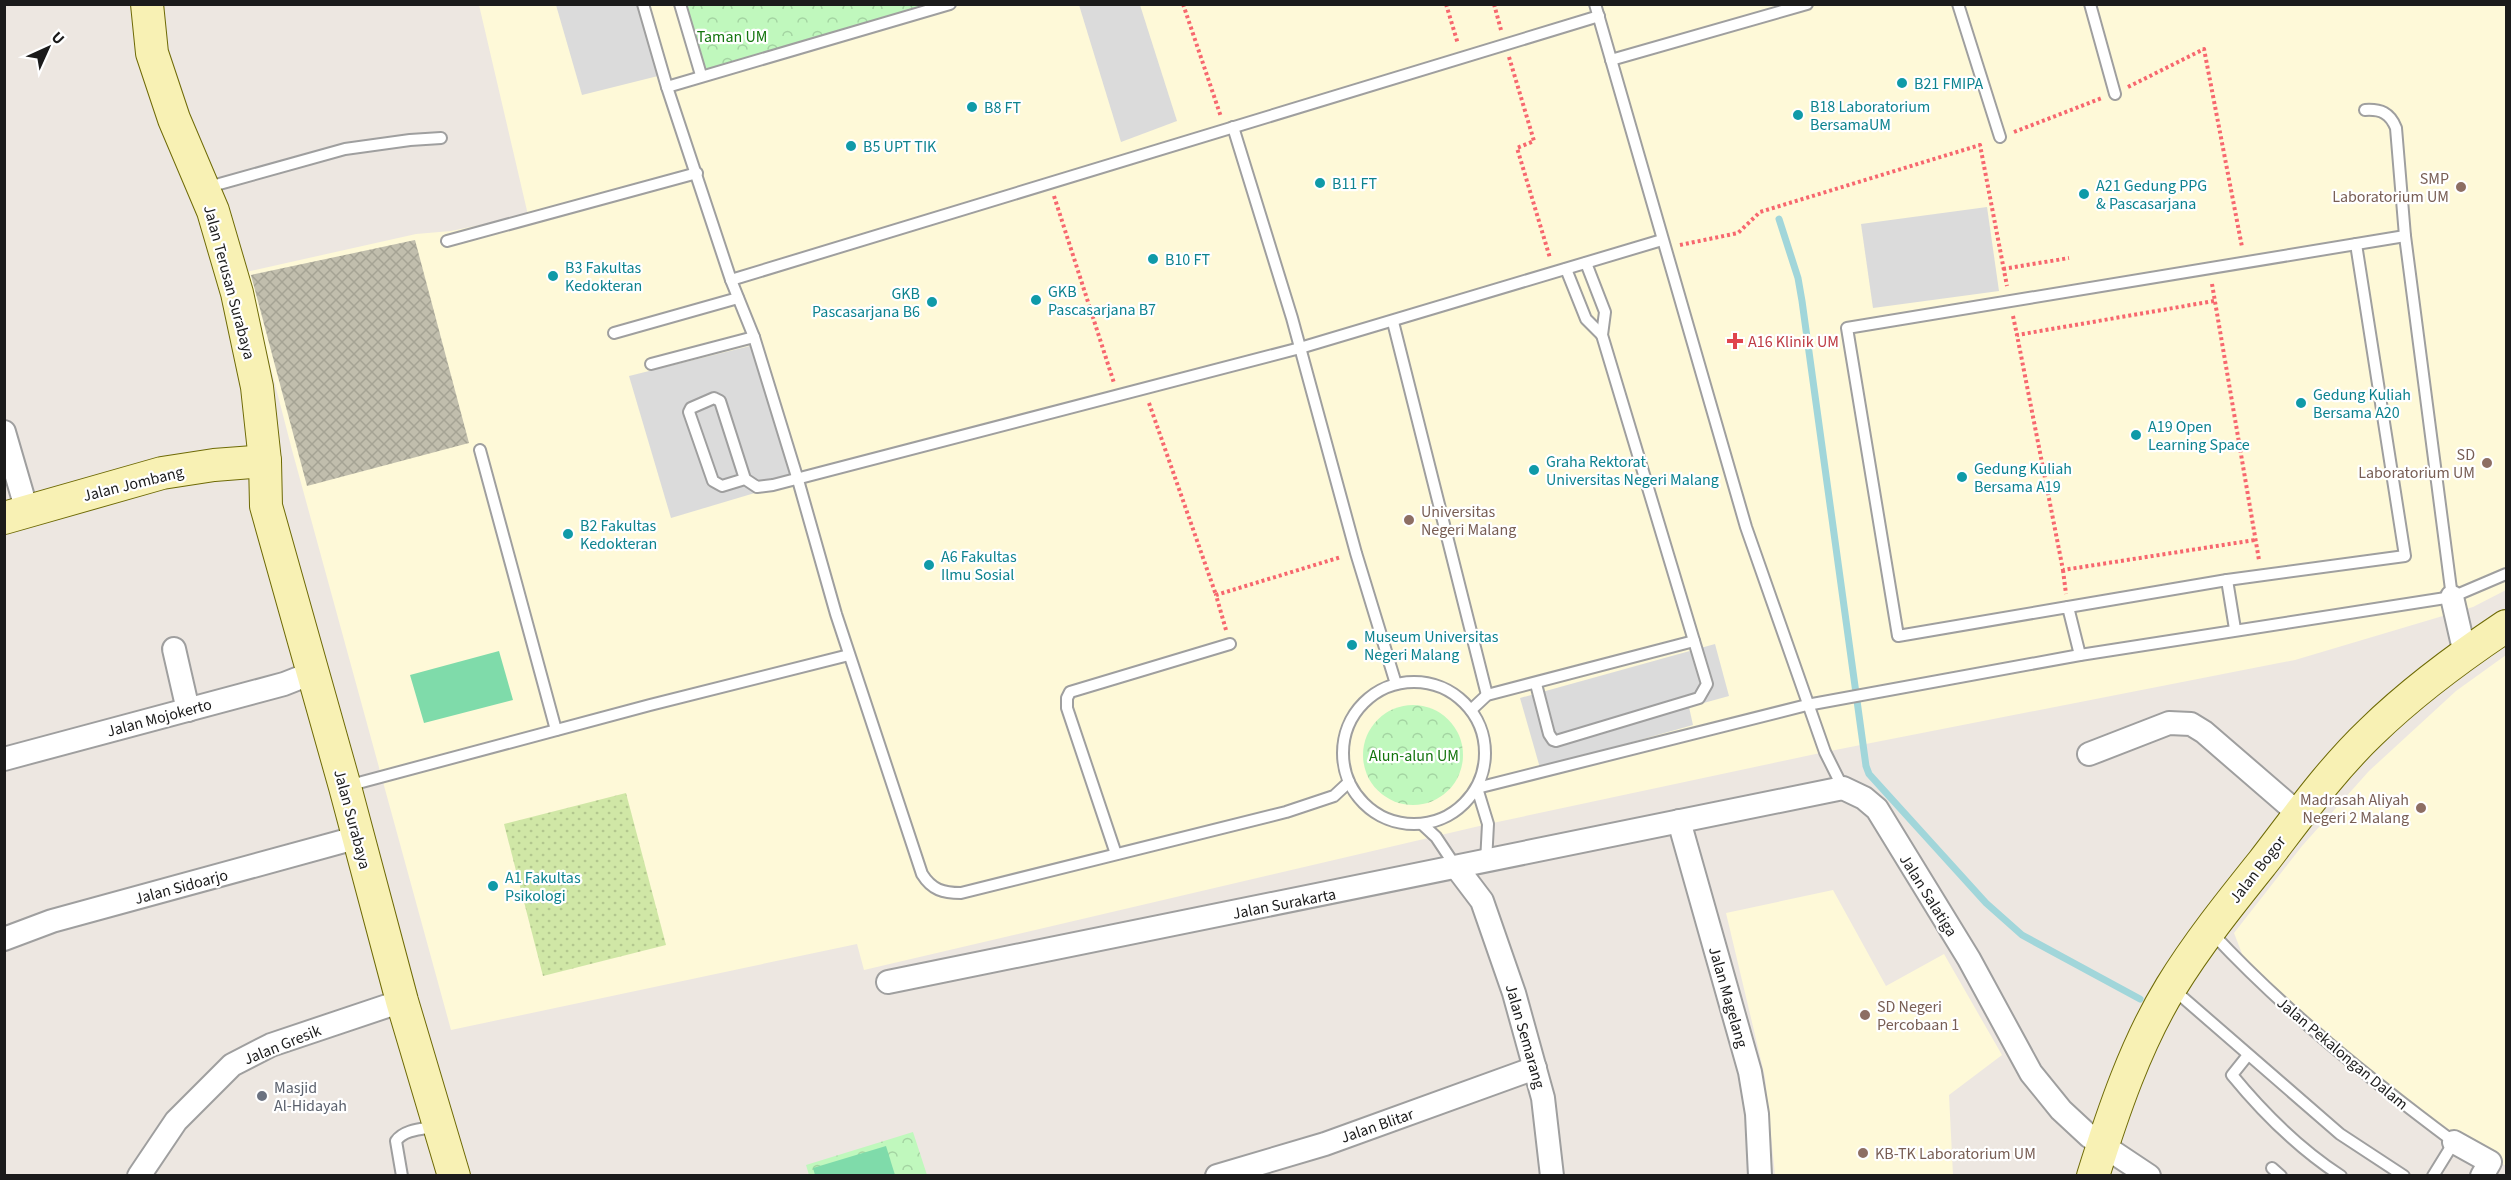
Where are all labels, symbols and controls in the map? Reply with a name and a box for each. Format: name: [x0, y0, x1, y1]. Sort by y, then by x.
north arrow: [18, 18, 78, 78]
park label: Taman UM: [697, 26, 767, 48]
text: U: [46, 27, 69, 50]
place label: B21 FMIPA: [1914, 73, 1984, 95]
marker: B21 FMIPA: [1895, 76, 1909, 90]
place label: B18 Laboratorium BersamaUM: [1810, 96, 1930, 136]
place label: B8 FT: [984, 97, 1021, 119]
marker: B8 FT: [965, 100, 979, 114]
marker: B18 Laboratorium BersamaUM: [1791, 108, 1805, 122]
place label: B5 UPT TIK: [863, 136, 937, 158]
marker: B5 UPT TIK: [844, 139, 858, 153]
place label: SMP Laboratorium UM: [2332, 168, 2449, 208]
place label: B11 FT: [1332, 173, 1377, 195]
place label: A21 Gedung PPG & Pascasarjana: [2096, 175, 2207, 215]
marker: B11 FT: [1313, 176, 1327, 190]
marker: SMP Laboratorium UM: [2454, 180, 2468, 194]
marker: A21 Gedung PPG & Pascasarjana: [2077, 187, 2091, 201]
street label: Jalan Terusan Surabaya: [198, 203, 260, 362]
place label: B10 FT: [1165, 249, 1210, 271]
marker: B10 FT: [1146, 252, 1160, 266]
place label: B3 Fakultas Kedokteran: [565, 257, 642, 297]
marker: B3 Fakultas Kedokteran: [546, 269, 560, 283]
place label: GKB Pascasarjana B7: [1048, 281, 1156, 321]
place label: GKB Pascasarjana B6: [812, 283, 920, 323]
marker: GKB Pascasarjana B7: [1029, 293, 1043, 307]
marker: GKB Pascasarjana B6: [925, 295, 939, 309]
place label: A16 Klinik UM: [1748, 331, 1839, 353]
marker: A16 Klinik UM: [1726, 332, 1744, 350]
place label: Gedung Kuliah Bersama A20: [2313, 384, 2411, 424]
marker: Gedung Kuliah Bersama A20: [2294, 396, 2308, 410]
place label: A19 Open Learning Space: [2148, 416, 2250, 456]
marker: A19 Open Learning Space: [2129, 428, 2143, 442]
place label: SD Laboratorium UM: [2358, 444, 2475, 484]
place label: Graha Rektorat Universitas Negeri Malang: [1546, 451, 1719, 491]
marker: SD Laboratorium UM: [2480, 456, 2494, 470]
place label: Gedung Kuliah Bersama A19: [1974, 458, 2072, 498]
street label: Jalan Jombang: [81, 461, 186, 507]
marker: Graha Rektorat Universitas Negeri Malang: [1527, 463, 1541, 477]
marker: Gedung Kuliah Bersama A19: [1955, 470, 1969, 484]
place label: Universitas Negeri Malang: [1421, 501, 1516, 541]
marker: Universitas Negeri Malang: [1402, 513, 1416, 527]
place label: B2 Fakultas Kedokteran: [580, 515, 657, 555]
marker: B2 Fakultas Kedokteran: [561, 527, 575, 541]
place label: A6 Fakultas Ilmu Sosial: [941, 546, 1017, 586]
marker: A6 Fakultas Ilmu Sosial: [922, 558, 936, 572]
place label: Museum Universitas Negeri Malang: [1364, 626, 1499, 666]
marker: Museum Universitas Negeri Malang: [1345, 638, 1359, 652]
street label: Jalan Mojokerto: [104, 693, 214, 743]
park label: Alun-alun UM: [1369, 745, 1459, 767]
street label: Jalan Surabaya: [328, 767, 376, 871]
place label: Madrasah Aliyah Negeri 2 Malang: [2300, 789, 2409, 829]
marker: Madrasah Aliyah Negeri 2 Malang: [2414, 801, 2428, 815]
street label: Jalan Bogor: [2224, 831, 2291, 908]
street label: Jalan Salatiga: [1894, 850, 1962, 941]
street label: Jalan Sidoarjo: [132, 864, 230, 910]
place label: A1 Fakultas Psikologi: [505, 867, 581, 907]
marker: A1 Fakultas Psikologi: [486, 879, 500, 893]
street label: Jalan Surakarta: [1231, 883, 1338, 925]
street label: Jalan Magelang: [1703, 944, 1753, 1050]
street label: Jalan Semarang: [1500, 981, 1550, 1091]
street label: Jalan Pekalongan Dalam: [2272, 992, 2413, 1115]
place label: SD Negeri Percobaan 1: [1877, 996, 1959, 1036]
marker: SD Negeri Percobaan 1: [1858, 1008, 1872, 1022]
street label: Jalan Gresik: [240, 1019, 324, 1070]
place label: Masjid Al-Hidayah: [274, 1077, 347, 1117]
marker: Masjid Al-Hidayah: [255, 1089, 269, 1103]
street label: Jalan Blitar: [1338, 1103, 1417, 1149]
place label: KB-TK Laboratorium UM: [1875, 1143, 2036, 1165]
marker: KB-TK Laboratorium UM: [1856, 1146, 1870, 1160]

